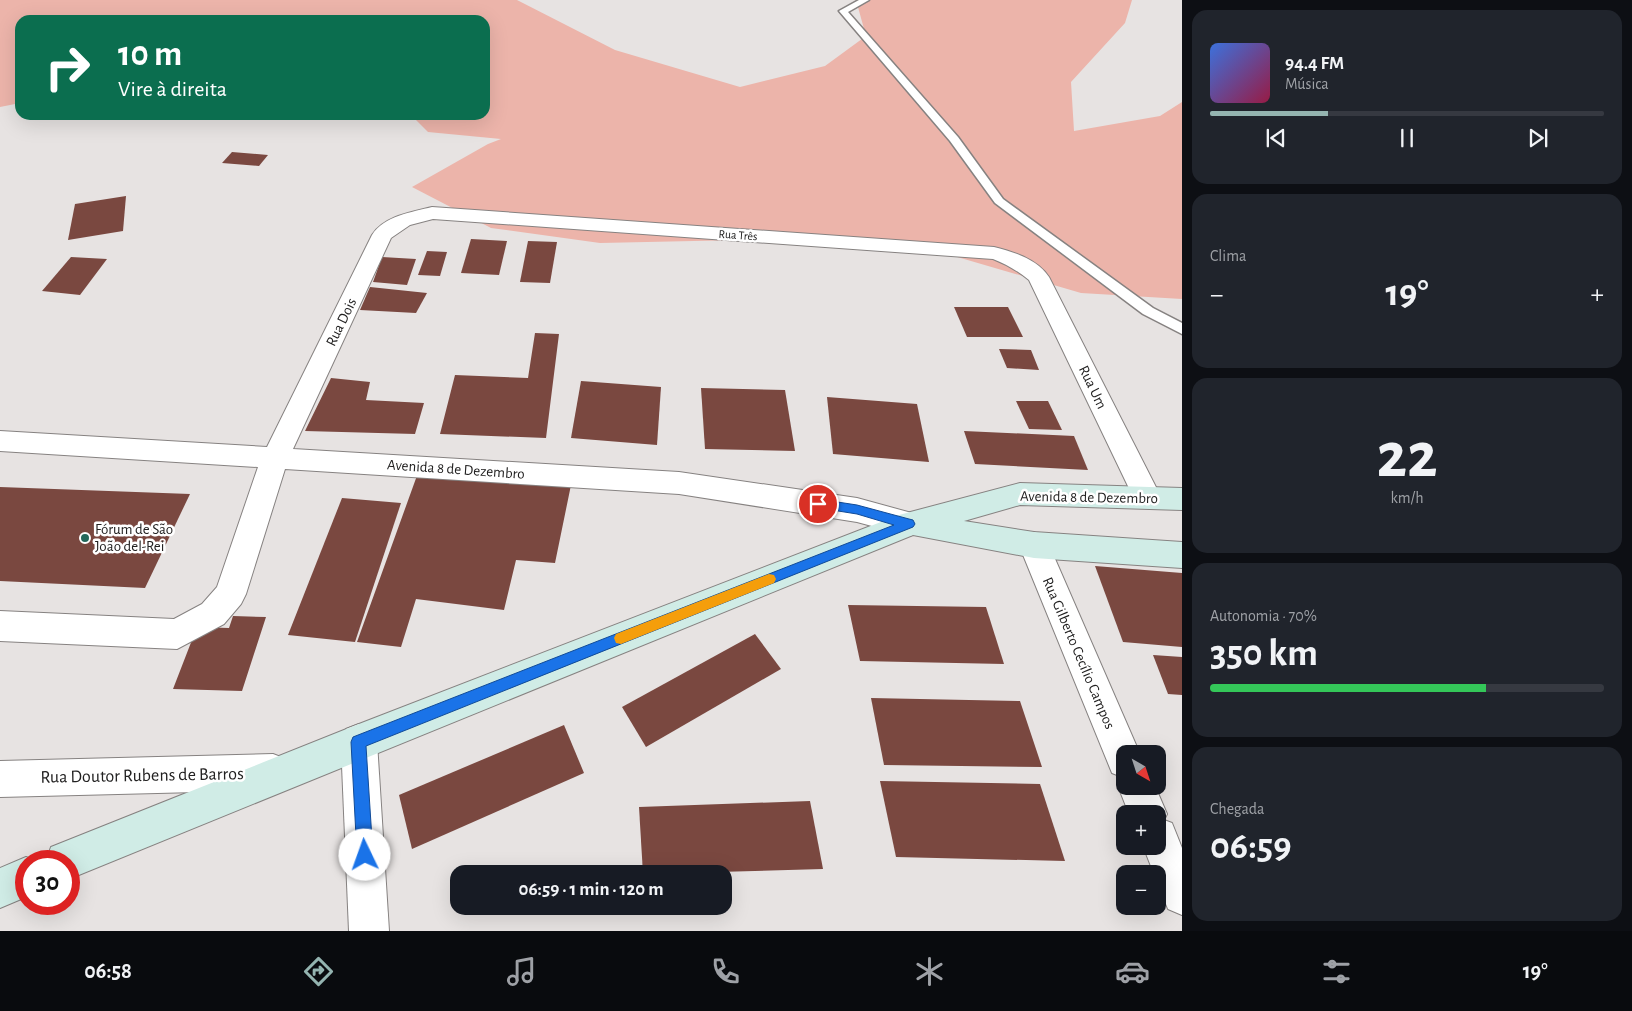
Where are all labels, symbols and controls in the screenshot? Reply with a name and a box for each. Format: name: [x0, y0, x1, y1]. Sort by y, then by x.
icon: right: [35, 35, 100, 100]
text: 10 m: [118, 37, 182, 72]
text: 94.4 FM: [1285, 54, 1344, 73]
text: Música: [1285, 76, 1329, 92]
text: Vire à direita: [118, 78, 227, 100]
icon: previous: [1262, 124, 1290, 152]
icon: pause: [1393, 124, 1421, 152]
icon: next: [1524, 124, 1552, 152]
street label: Rua Três: [718, 228, 758, 242]
text: Clima: [1210, 248, 1246, 264]
text: 19°: [1385, 275, 1429, 313]
text: −: [1210, 281, 1223, 309]
text: +: [1591, 281, 1604, 309]
street label: Rua Dois: [323, 296, 359, 349]
street label: Rua Um: [1076, 363, 1109, 411]
text: 22: [1376, 424, 1438, 489]
street label: Avenida 8 de Dezembro: [387, 457, 525, 482]
pin: [797, 483, 839, 525]
street label: Avenida 8 de Dezembro: [1020, 489, 1158, 506]
icon: arrive: [804, 490, 832, 518]
text: km/h: [1390, 490, 1424, 506]
place label: Fórum de São João del-Rei: [95, 522, 173, 554]
marker: Fórum de São João del-Rei: [79, 532, 91, 544]
street label: Rua Gilberto Cecílio Campos: [1040, 575, 1117, 731]
text: Autonomia · 70%: [1210, 608, 1317, 624]
text: 350 km: [1210, 635, 1318, 673]
north arrow: [1116, 745, 1166, 795]
map controls: [1116, 745, 1166, 915]
street label: Rua Doutor Rubens de Barros: [40, 765, 244, 787]
text: Chegada: [1210, 801, 1265, 817]
button: +: [1116, 805, 1166, 855]
position arrow: [338, 828, 390, 880]
text: 06:59: [1210, 828, 1292, 866]
speed limit sign: 30: [15, 850, 80, 915]
button: −: [1116, 865, 1166, 915]
text: 06:59 · 1 min · 120 m: [519, 880, 663, 899]
icon: directions: [301, 954, 336, 989]
icon: music: [504, 954, 539, 989]
icon: phone: [708, 954, 743, 989]
icon: climate: [912, 954, 947, 989]
icon: car: [1115, 954, 1150, 989]
icon: filters: [1319, 954, 1354, 989]
text: 06:58: [84, 960, 132, 982]
text: 19°: [1523, 960, 1548, 982]

